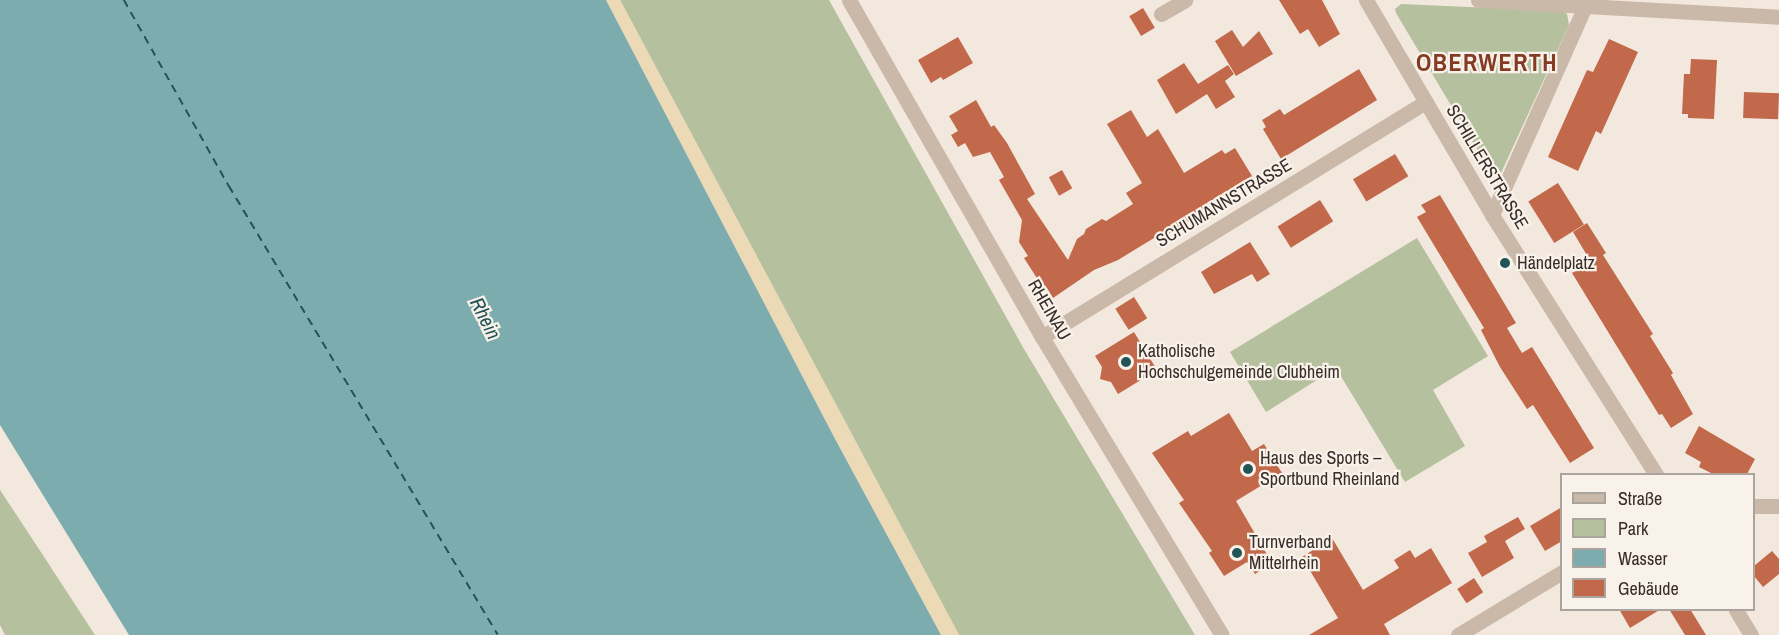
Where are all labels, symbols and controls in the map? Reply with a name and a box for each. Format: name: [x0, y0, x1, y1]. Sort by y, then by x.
district label: OBERWERTH: [1416, 49, 1558, 77]
street label: SCHILLERSTRASSE: [1441, 101, 1533, 233]
street label: SCHUMANNSTRASSE: [1152, 154, 1296, 252]
place label: Händelplatz: [1517, 252, 1595, 274]
marker: Händelplatz: [1498, 256, 1512, 270]
street label: RHEINAU: [1023, 276, 1075, 344]
water label: Rhein: [465, 293, 507, 343]
place label: Katholische Hochschulgemeinde Clubheim: [1138, 341, 1340, 384]
marker: Katholische Hochschulgemeinde Clubheim: [1119, 355, 1133, 369]
place label: Haus des Sports – Sportbund Rheinland: [1260, 448, 1399, 490]
marker: Haus des Sports – Sportbund Rheinland: [1241, 462, 1255, 476]
legend: [1560, 473, 1755, 611]
text: Straße: [1618, 486, 1662, 511]
text: Park: [1618, 516, 1648, 541]
place label: Turnverband Mittelrhein: [1249, 532, 1331, 574]
marker: Turnverband Mittelrhein: [1230, 546, 1244, 560]
text: Wasser: [1618, 546, 1667, 571]
text: Gebäude: [1618, 576, 1679, 601]

